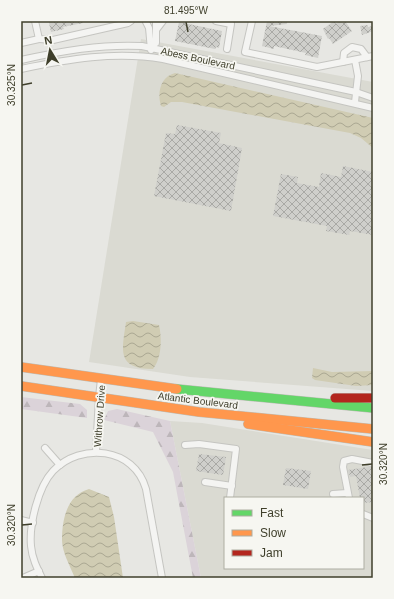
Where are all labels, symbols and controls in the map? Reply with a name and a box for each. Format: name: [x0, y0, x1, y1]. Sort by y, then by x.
text: 81.495°W: [164, 5, 209, 16]
north arrow: [30, 30, 70, 70]
text: N: [43, 34, 53, 47]
street label: Abess Boulevard: [160, 45, 236, 72]
text: 30.325°N: [6, 64, 17, 106]
street label: Withrow Drive: [92, 384, 107, 447]
street label: Atlantic Boulevard: [157, 390, 239, 411]
text: 30.320°N: [378, 443, 389, 485]
legend: [224, 497, 364, 569]
text: 30.320°N: [6, 504, 17, 546]
text: Fast: [260, 506, 284, 520]
text: Slow: [260, 526, 286, 540]
text: Jam: [260, 546, 283, 560]

